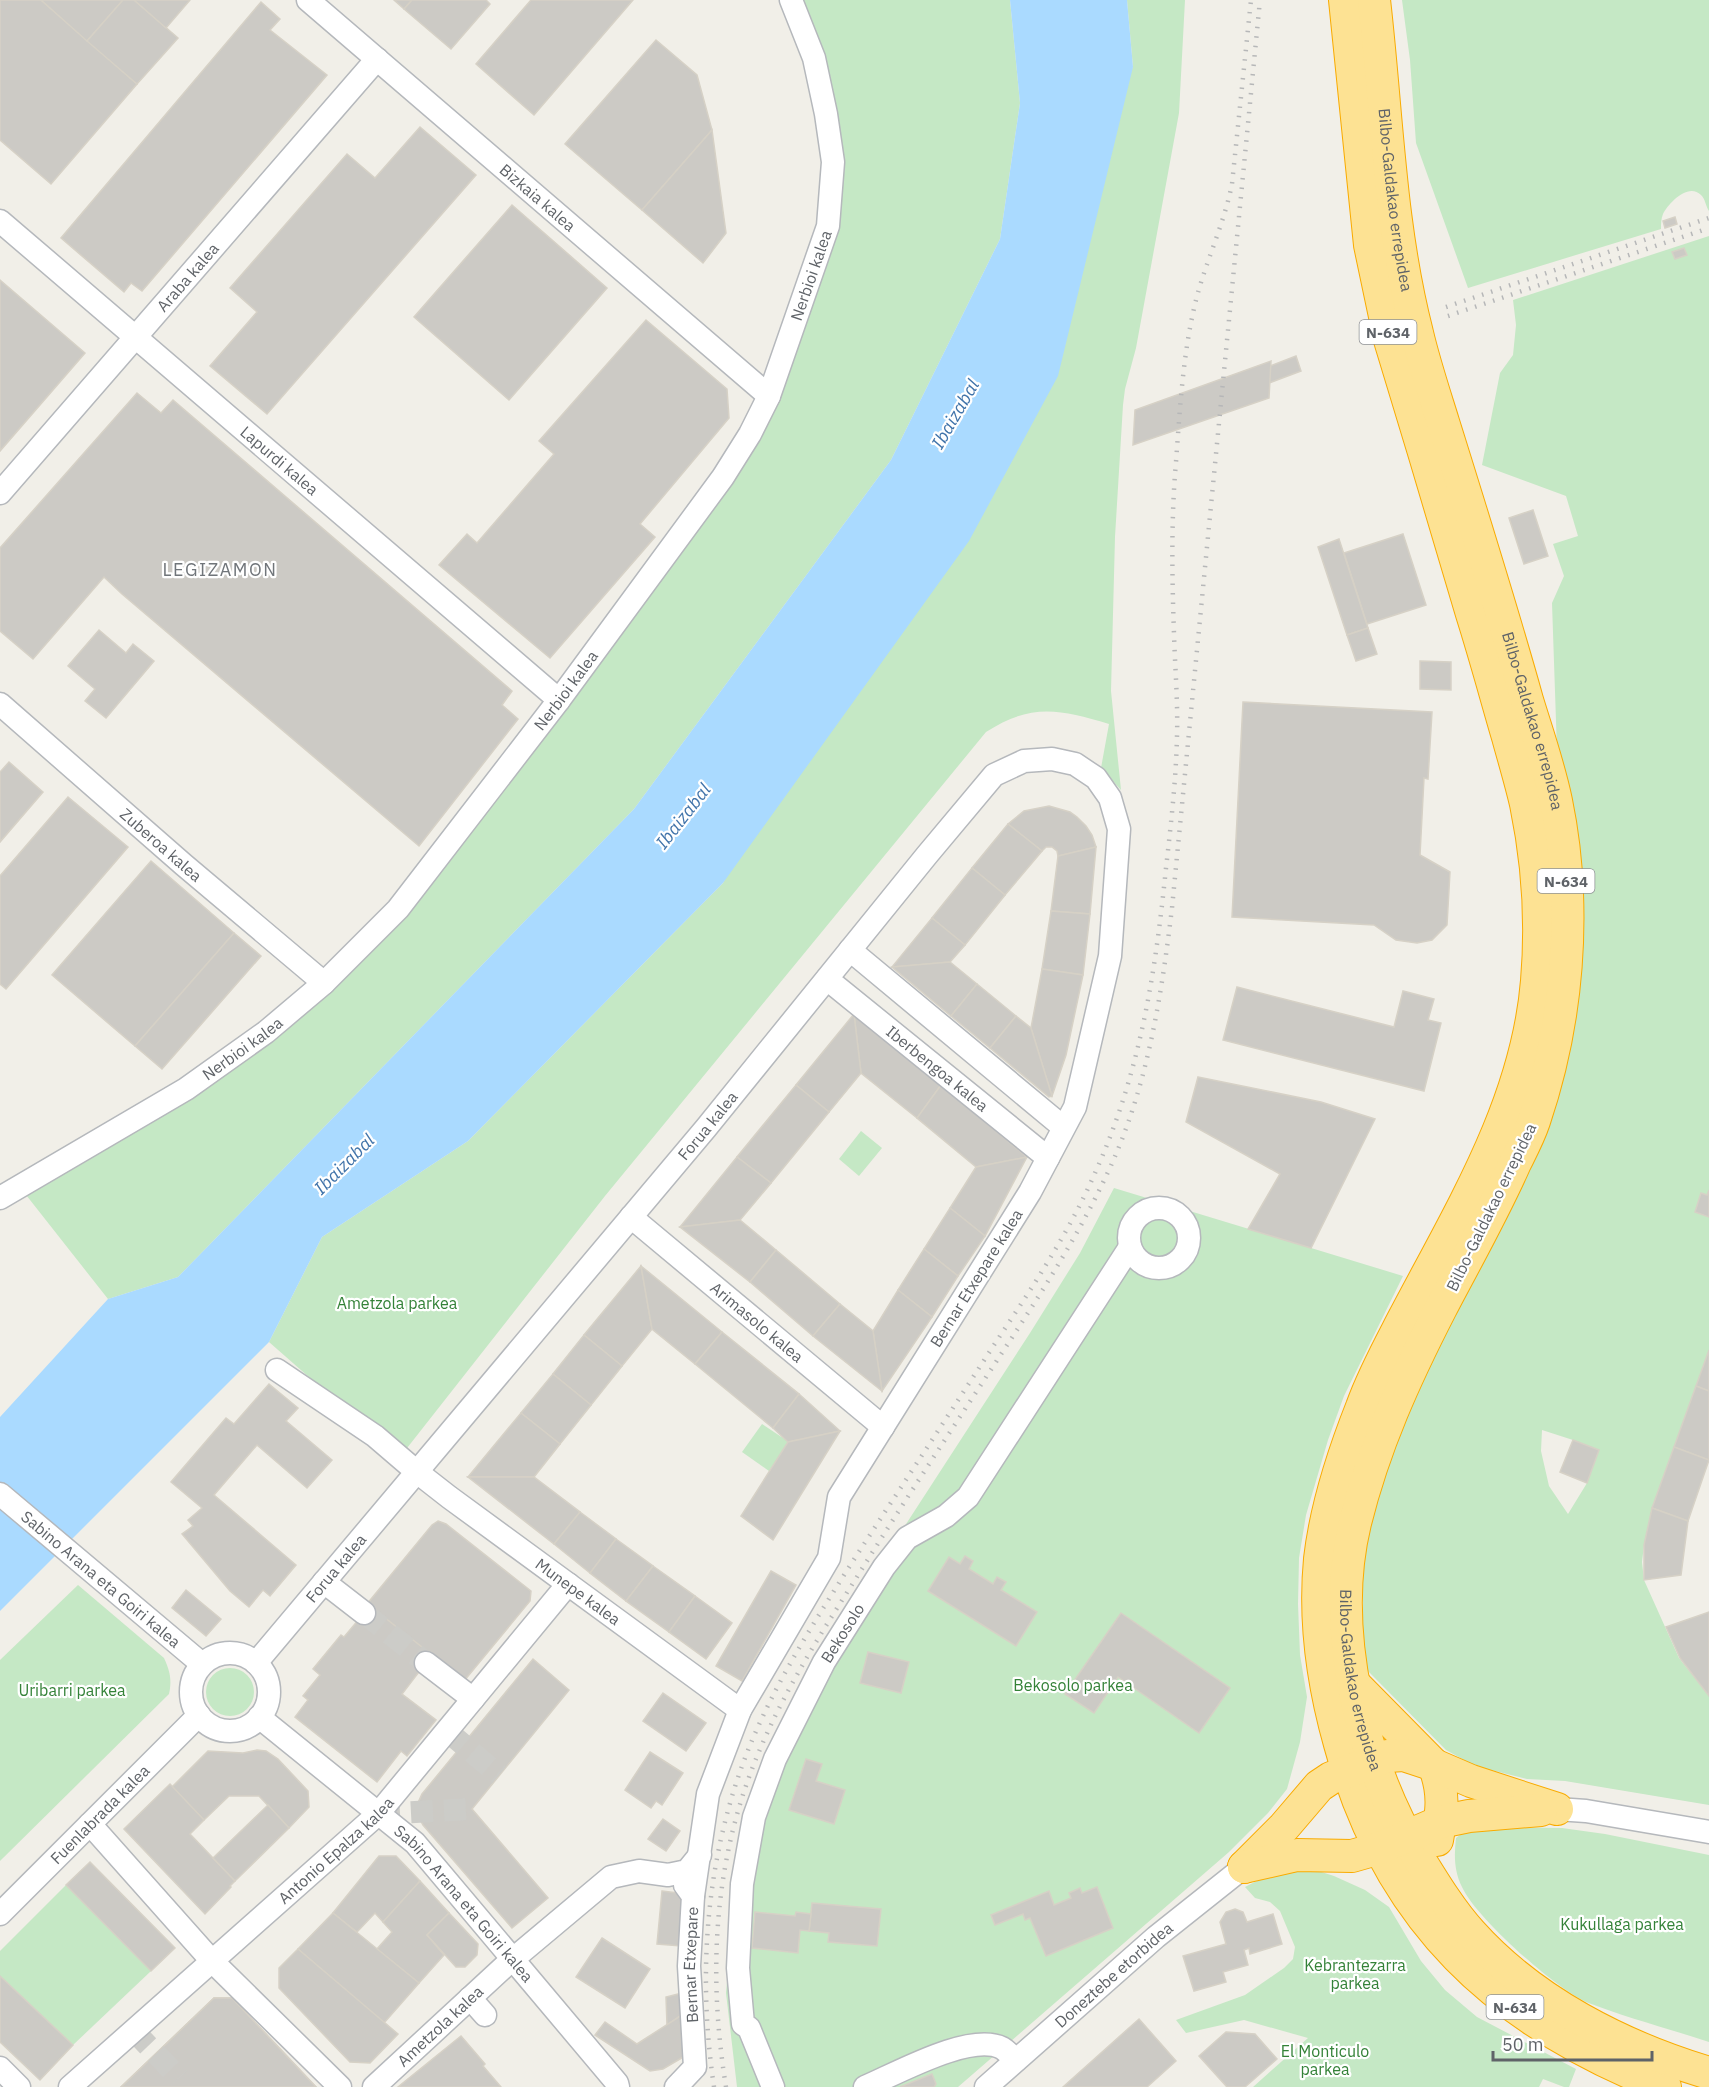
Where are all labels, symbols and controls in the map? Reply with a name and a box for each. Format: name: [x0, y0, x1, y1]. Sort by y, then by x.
street label: Bilbo-Galdakao errepidea: [1374, 107, 1417, 294]
street label: Bizkaia kalea: [496, 159, 580, 236]
street label: Nerbioi kalea: [786, 227, 836, 323]
street label: Araba kalea: [152, 238, 223, 316]
road number: N-634: [1360, 320, 1416, 344]
water label: Ibaizabal: [926, 375, 984, 453]
street label: Lapurdi kalea: [236, 421, 323, 500]
district label: LEGIZAMON: [163, 558, 277, 581]
street label: Bilbo-Galdakao errepidea: [1498, 629, 1568, 812]
street label: Nerbioi kalea: [529, 646, 602, 734]
water label: Ibaizabal: [650, 779, 716, 853]
street label: Zuberoa kalea: [116, 804, 207, 886]
road number: N-634: [1538, 869, 1594, 893]
street label: Nerbioi kalea: [198, 1012, 287, 1084]
street label: Iberbengoa kalea: [882, 1021, 993, 1116]
street label: Forua kalea: [673, 1087, 742, 1164]
street label: Bilbo-Galdakao errepidea: [1442, 1119, 1541, 1294]
water label: Ibaizabal: [309, 1129, 379, 1199]
street label: Bernar Etxepare kalea: [925, 1205, 1027, 1351]
street label: Arimasolo kalea: [706, 1277, 808, 1367]
park label: Ametzola parkea: [337, 1293, 458, 1313]
street label: Sabino Arana eta Goiri kalea: [17, 1506, 185, 1652]
street label: Forua kalea: [301, 1529, 371, 1606]
street label: Munepe kalea: [532, 1554, 625, 1629]
street label: Bilbo-Galdakao errepidea: [1336, 1589, 1386, 1774]
street label: Bekosolo: [816, 1599, 869, 1666]
park label: Bekosolo parkea: [1013, 1675, 1133, 1695]
park label: Uribarri parkea: [18, 1680, 126, 1700]
street label: Fuenlabrada kalea: [46, 1760, 154, 1868]
street label: Antonio Epalza kalea: [274, 1792, 398, 1908]
street label: Sabino Arana eta Goiri kalea: [390, 1820, 538, 1986]
street label: Bernar Etxepare: [679, 1906, 702, 2024]
park label: Kukullaga parkea: [1560, 1914, 1684, 1934]
street label: Doneztebe etorbidea: [1051, 1917, 1177, 2032]
park label: Kebrantezarra parkea: [1304, 1955, 1406, 1993]
street label: Ametzola kalea: [393, 1981, 488, 2071]
road number: N-634: [1486, 1995, 1544, 2019]
scale bar: [1493, 2024, 1652, 2062]
text: 50 m: [1502, 2033, 1544, 2056]
park label: El Monticulo parkea: [1281, 2041, 1369, 2079]

